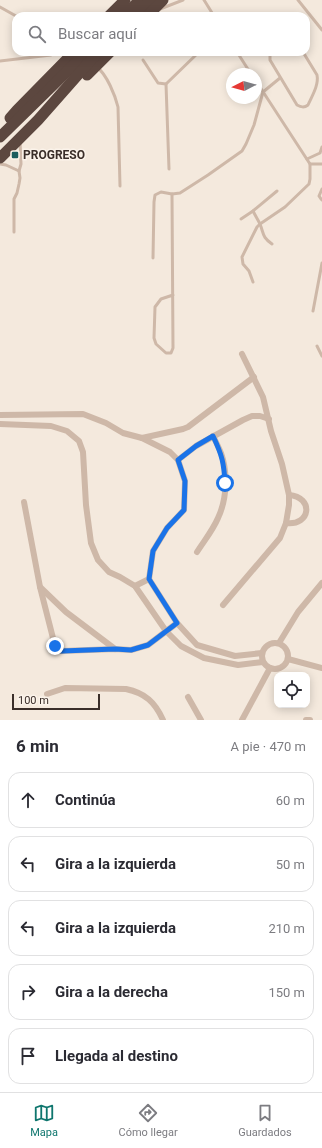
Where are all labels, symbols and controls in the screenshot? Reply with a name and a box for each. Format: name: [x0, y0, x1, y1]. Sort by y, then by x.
search box: [12, 12, 310, 56]
icon: search: [26, 23, 48, 45]
text: Buscar aquí: [58, 25, 137, 43]
north arrow: [226, 68, 262, 104]
place label: PROGRESO: [23, 148, 85, 162]
marker: PROGRESO: [10, 150, 20, 160]
route start: [216, 474, 234, 492]
route end: [46, 637, 64, 655]
map controls: [274, 672, 310, 708]
button: locate: [274, 672, 310, 708]
scale bar: [12, 692, 100, 711]
text: 100 m: [18, 694, 49, 707]
text: 6 min: [16, 736, 59, 756]
text: A pie · 470 m: [231, 739, 306, 754]
icon: ahead: [17, 789, 39, 811]
text: Continúa: [55, 791, 116, 809]
text: 60 m: [276, 793, 305, 808]
icon: left: [17, 853, 39, 875]
text: Gira a la izquierda: [55, 855, 176, 873]
text: 50 m: [276, 857, 305, 872]
icon: left: [17, 917, 39, 939]
text: Gira a la izquierda: [55, 919, 176, 937]
text: 210 m: [268, 921, 305, 936]
icon: right: [17, 981, 39, 1003]
text: Gira a la derecha: [55, 983, 168, 1001]
text: 150 m: [268, 985, 305, 1000]
icon: arrive: [17, 1045, 39, 1067]
text: Llegada al destino: [55, 1047, 178, 1065]
tab: Mapa: [30, 1102, 58, 1139]
tab: Cómo llegar: [119, 1102, 178, 1139]
tab: Guardados: [238, 1102, 292, 1139]

